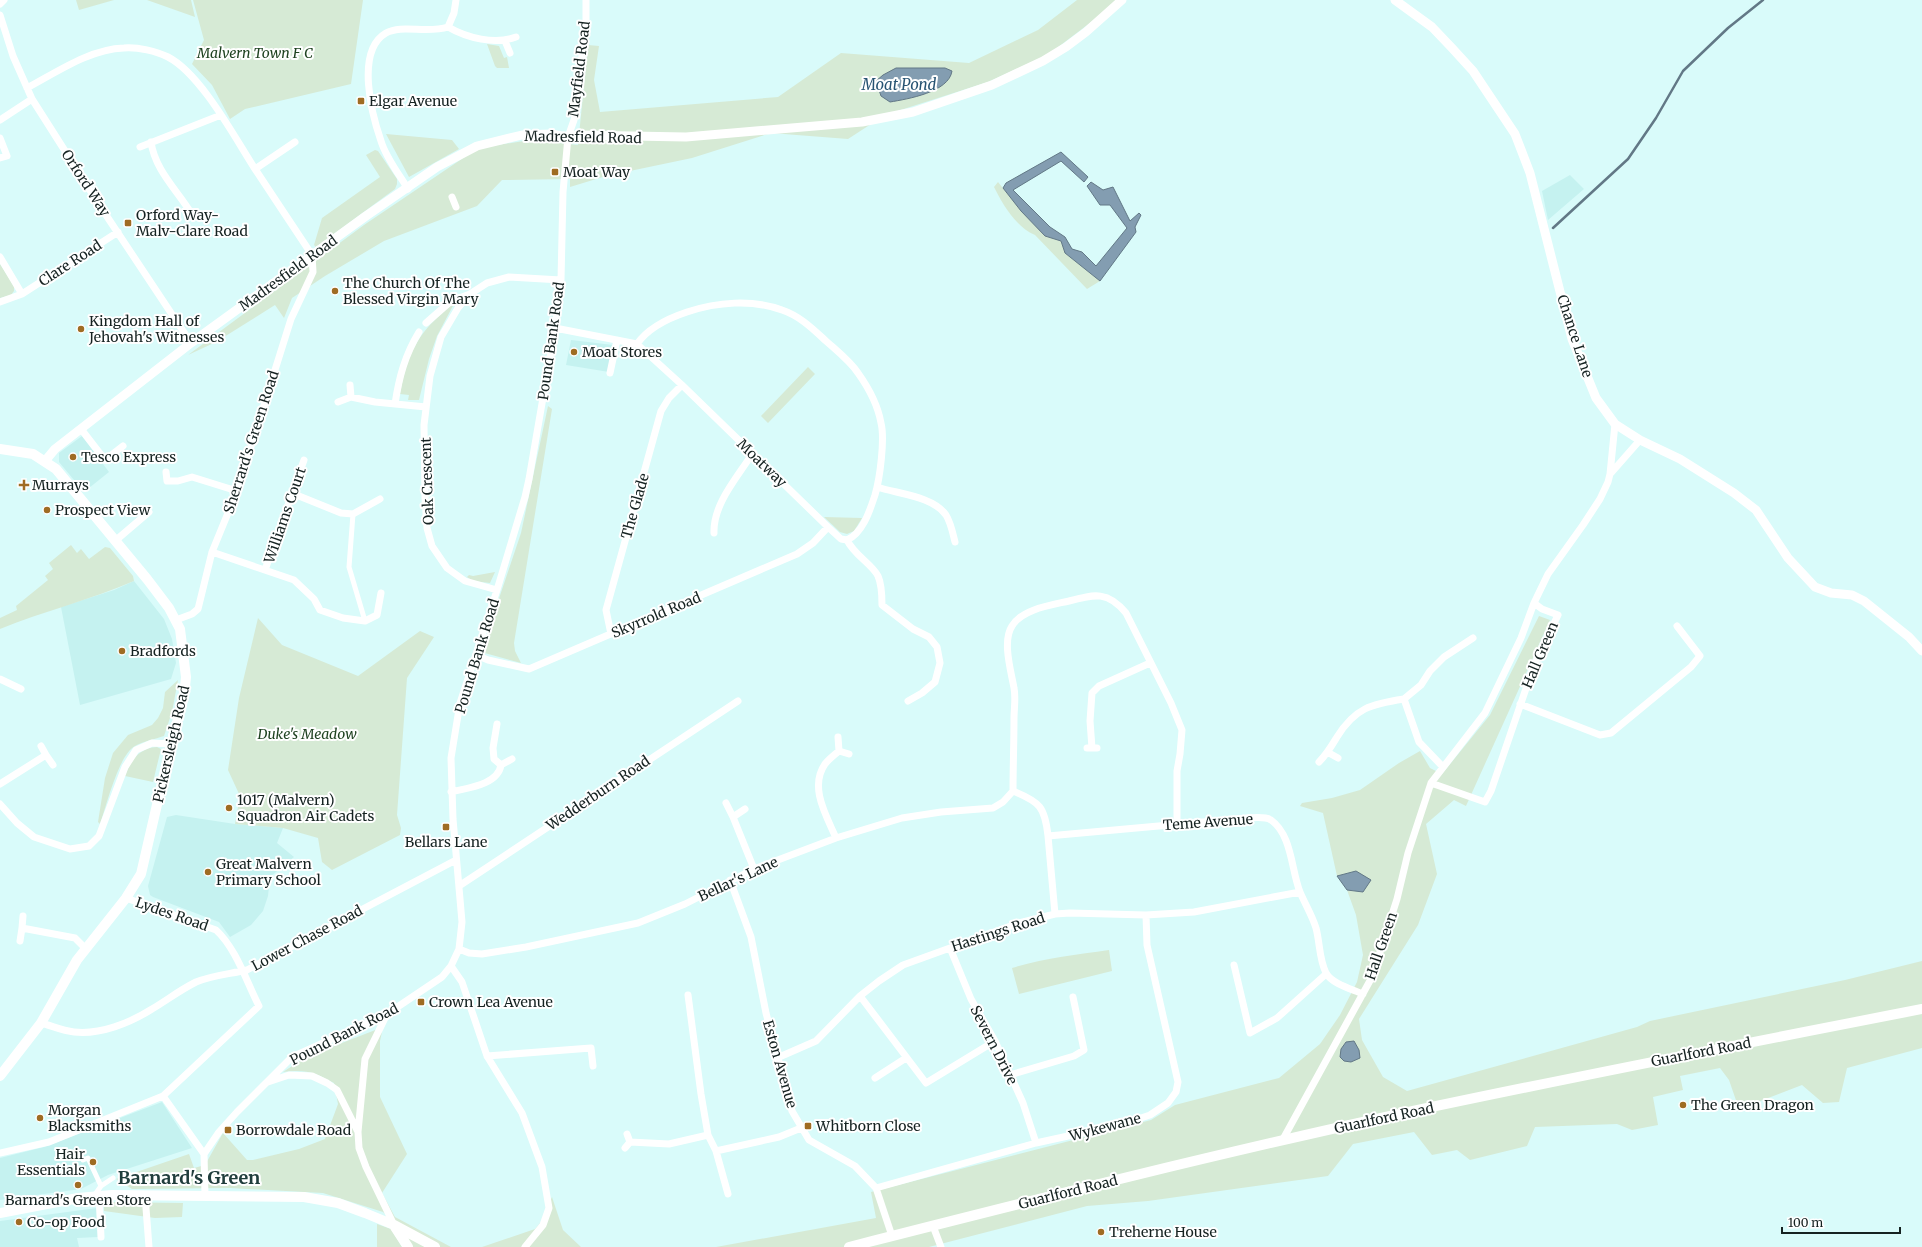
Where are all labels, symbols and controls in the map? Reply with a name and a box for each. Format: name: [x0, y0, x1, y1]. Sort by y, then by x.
street label: Mayfield Road: [564, 19, 594, 118]
park label: Malvern Town F C: [196, 44, 313, 62]
water label: Moat Pond: [861, 75, 937, 94]
place label: Elgar Avenue: [369, 92, 457, 110]
marker: Elgar Avenue: [356, 96, 366, 106]
street label: Madresfield Road: [524, 127, 642, 147]
street label: Orford Way: [58, 146, 115, 221]
place label: Moat Way: [563, 163, 631, 181]
marker: Moat Way: [550, 167, 560, 177]
place label: Orford Way- Malv-Clare Road: [136, 206, 248, 240]
marker: Orford Way- Malv-Clare Road: [123, 218, 133, 228]
street label: Madresfield Road: [235, 231, 341, 315]
street label: Clare Road: [35, 236, 105, 290]
place label: The Church Of The Blessed Virgin Mary: [343, 274, 479, 308]
street label: Pound Bank Road: [534, 280, 568, 401]
marker: The Church Of The Blessed Virgin Mary: [330, 286, 340, 296]
street label: Chance Lane: [1553, 292, 1597, 380]
place label: Kingdom Hall of Jehovah's Witnesses: [88, 312, 224, 346]
marker: Kingdom Hall of Jehovah's Witnesses: [76, 324, 86, 334]
place label: Moat Stores: [582, 343, 662, 361]
marker: Moat Stores: [569, 347, 579, 357]
street label: Sherrard's Green Road: [219, 368, 283, 516]
street label: Moatway: [733, 435, 791, 492]
street label: Oak Crescent: [416, 436, 438, 525]
place label: Tesco Express: [81, 448, 176, 466]
marker: Tesco Express: [68, 452, 78, 462]
street label: Williams Court: [260, 464, 310, 567]
street label: The Glade: [617, 471, 653, 541]
place label: Murrays: [32, 476, 89, 494]
marker: Murrays: [19, 480, 29, 490]
place label: Prospect View: [55, 501, 150, 519]
marker: Prospect View: [42, 505, 52, 515]
street label: Skyrrold Road: [608, 588, 704, 642]
street label: Pound Bank Road: [451, 596, 503, 716]
street label: Hall Green: [1518, 619, 1562, 691]
place label: Bradfords: [130, 642, 196, 660]
marker: Bradfords: [117, 646, 127, 656]
street label: Pickersleigh Road: [149, 683, 193, 804]
park label: Duke's Meadow: [256, 725, 357, 743]
street label: Wedderburn Road: [542, 751, 654, 835]
place label: 1017 (Malvern) Squadron Air Cadets: [237, 791, 374, 825]
marker: 1017 (Malvern) Squadron Air Cadets: [224, 803, 234, 813]
street label: Teme Avenue: [1162, 810, 1254, 834]
marker: Bellars Lane: [441, 822, 451, 832]
place label: Bellars Lane: [405, 833, 487, 851]
street label: Bellar's Lane: [695, 853, 781, 905]
place label: Great Malvern Primary School: [216, 855, 321, 889]
marker: Great Malvern Primary School: [203, 867, 213, 877]
street label: Lydes Road: [133, 893, 211, 935]
street label: Lower Chase Road: [248, 901, 366, 975]
street label: Hastings Road: [949, 908, 1048, 956]
street label: Hall Green: [1361, 910, 1401, 982]
place label: Crown Lea Avenue: [429, 993, 553, 1011]
marker: Crown Lea Avenue: [416, 997, 426, 1007]
street label: Pound Bank Road: [287, 999, 402, 1069]
street label: Severn Drive: [966, 1002, 1022, 1088]
street label: Eston Avenue: [759, 1018, 801, 1110]
street label: Guarlford Road: [1649, 1033, 1753, 1071]
place label: The Green Dragon: [1691, 1096, 1814, 1114]
street label: Guarlford Road: [1333, 1099, 1436, 1137]
marker: The Green Dragon: [1678, 1100, 1688, 1110]
place label: Morgan Blacksmiths: [48, 1101, 132, 1135]
street label: Wykewane: [1066, 1109, 1143, 1145]
marker: Morgan Blacksmiths: [35, 1113, 45, 1123]
place label: Whitborn Close: [815, 1117, 921, 1135]
place label: Borrowdale Road: [236, 1121, 352, 1139]
marker: Whitborn Close: [803, 1121, 813, 1131]
marker: Borrowdale Road: [223, 1125, 233, 1135]
place label: Hair Essentials: [17, 1145, 85, 1179]
marker: Hair Essentials: [88, 1157, 98, 1167]
district label: Barnard's Green: [118, 1166, 260, 1189]
street label: Guarlford Road: [1017, 1171, 1120, 1213]
marker: Barnard's Green Store: [73, 1180, 83, 1190]
place label: Barnard's Green Store: [5, 1191, 151, 1209]
scale bar: [1782, 1209, 1900, 1235]
place label: Co-op Food: [27, 1213, 106, 1231]
text: 100 m: [1788, 1215, 1823, 1230]
marker: Co-op Food: [14, 1217, 24, 1227]
place label: Treherne House: [1109, 1223, 1217, 1241]
marker: Treherne House: [1096, 1227, 1106, 1237]

